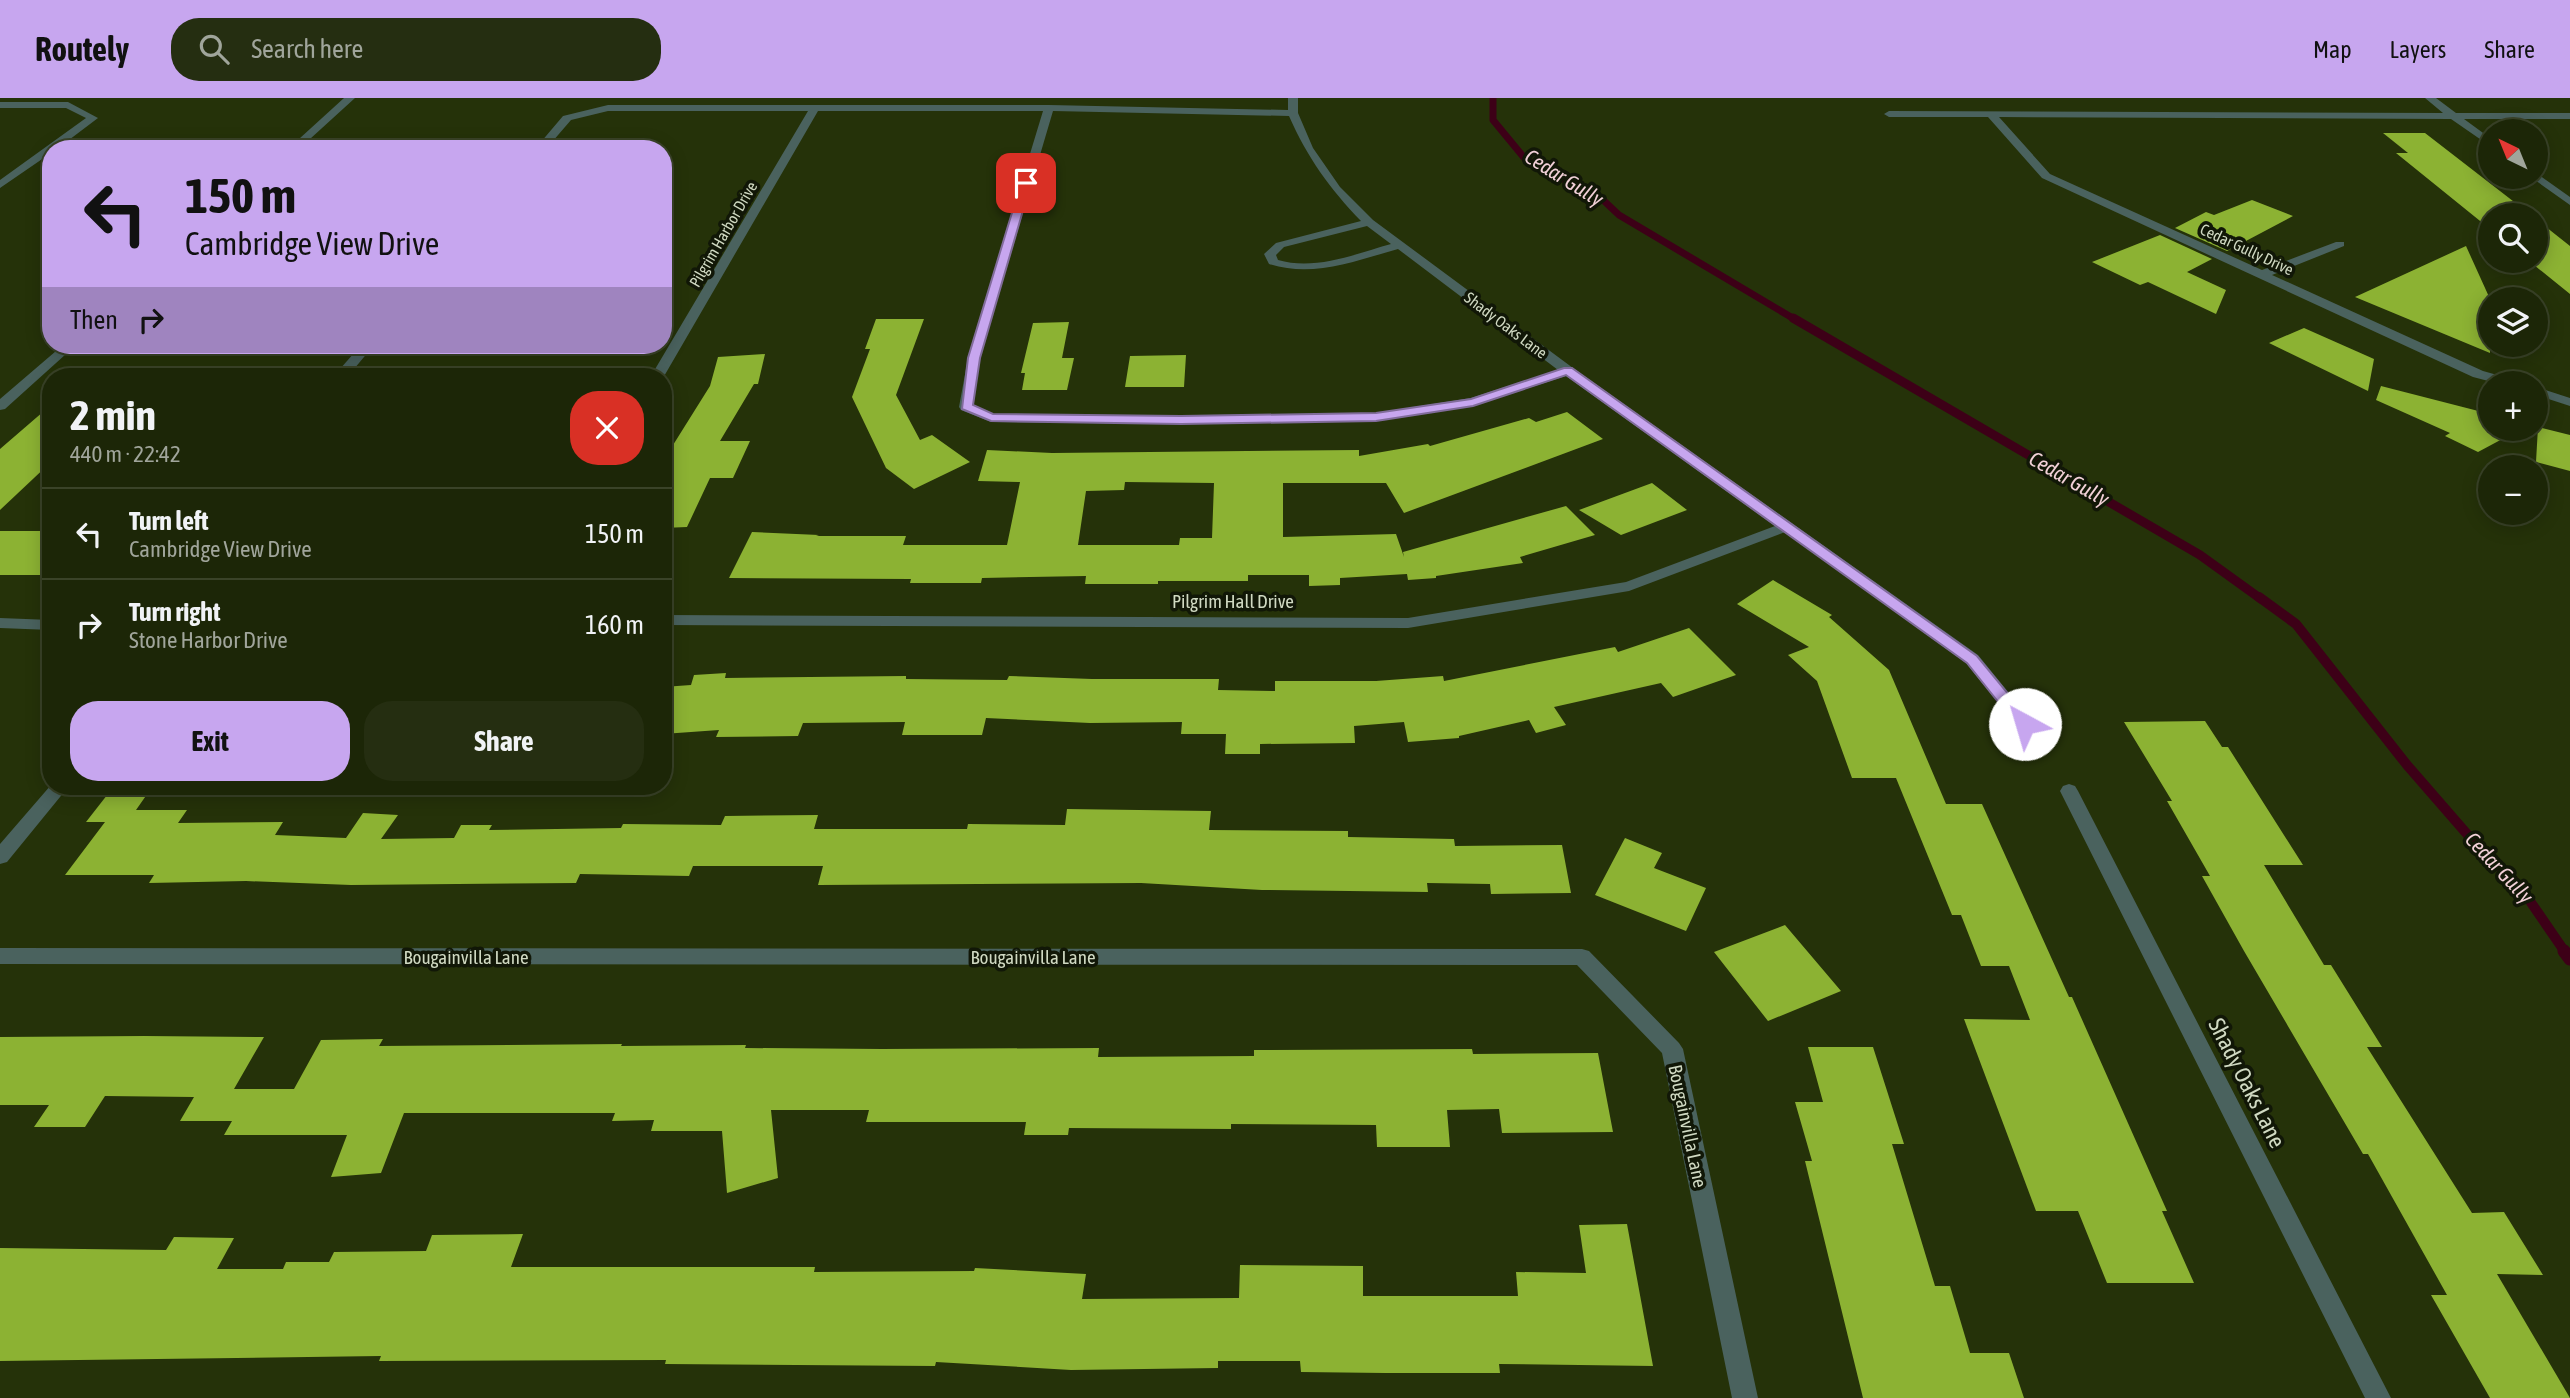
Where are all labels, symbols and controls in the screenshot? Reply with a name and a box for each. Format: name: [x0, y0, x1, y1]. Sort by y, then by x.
search box: [171, 18, 661, 81]
text: Routely: [35, 30, 129, 68]
icon: search: [195, 30, 233, 68]
text: Search here: [251, 34, 363, 64]
text: Map: [2313, 36, 2352, 63]
text: Layers: [2390, 36, 2446, 63]
text: Share: [2484, 36, 2535, 63]
north arrow: [2478, 119, 2548, 189]
map controls: [2478, 119, 2548, 525]
water label: Cedar Gully: [1521, 144, 1609, 211]
pin: [996, 153, 1056, 213]
icon: arrive: [1007, 164, 1045, 202]
text: 150 m: [185, 167, 296, 223]
icon: left: [70, 168, 161, 259]
street label: Pilgrim Harbor Drive: [686, 178, 761, 290]
button: search: [2478, 203, 2548, 273]
street label: Cedar Gully Drive: [2197, 220, 2296, 279]
text: Cambridge View Drive: [185, 225, 439, 262]
button: layers: [2478, 287, 2548, 357]
street label: Shady Oaks Lane: [1461, 288, 1551, 363]
icon: right: [132, 301, 170, 339]
text: Then: [70, 305, 118, 335]
button: +: [2478, 371, 2548, 441]
text: 2 min: [70, 391, 156, 439]
button: close: [570, 391, 644, 465]
text: 440 m · 22:42: [70, 441, 181, 467]
water label: Cedar Gully: [2025, 446, 2114, 511]
button: −: [2478, 455, 2548, 525]
text: Turn left: [129, 506, 209, 536]
icon: left: [70, 515, 108, 553]
text: 150 m: [585, 519, 644, 549]
text: Cambridge View Drive: [129, 536, 312, 562]
street label: Pilgrim Hall Drive: [1172, 590, 1294, 612]
text: Turn right: [129, 597, 220, 627]
icon: right: [70, 606, 108, 644]
text: 160 m: [585, 610, 644, 640]
text: Stone Harbor Drive: [129, 627, 288, 653]
position arrow: [1988, 687, 2062, 761]
button: Exit: [70, 701, 350, 781]
button: Share: [364, 701, 644, 781]
water label: Cedar Gully: [2461, 827, 2539, 908]
street label: Bougainvilla Lane: [403, 946, 529, 968]
street label: Bougainvilla Lane: [970, 946, 1096, 968]
street label: Shady Oaks Lane: [2203, 1014, 2291, 1152]
street label: Bougainvilla Lane: [1664, 1063, 1712, 1189]

